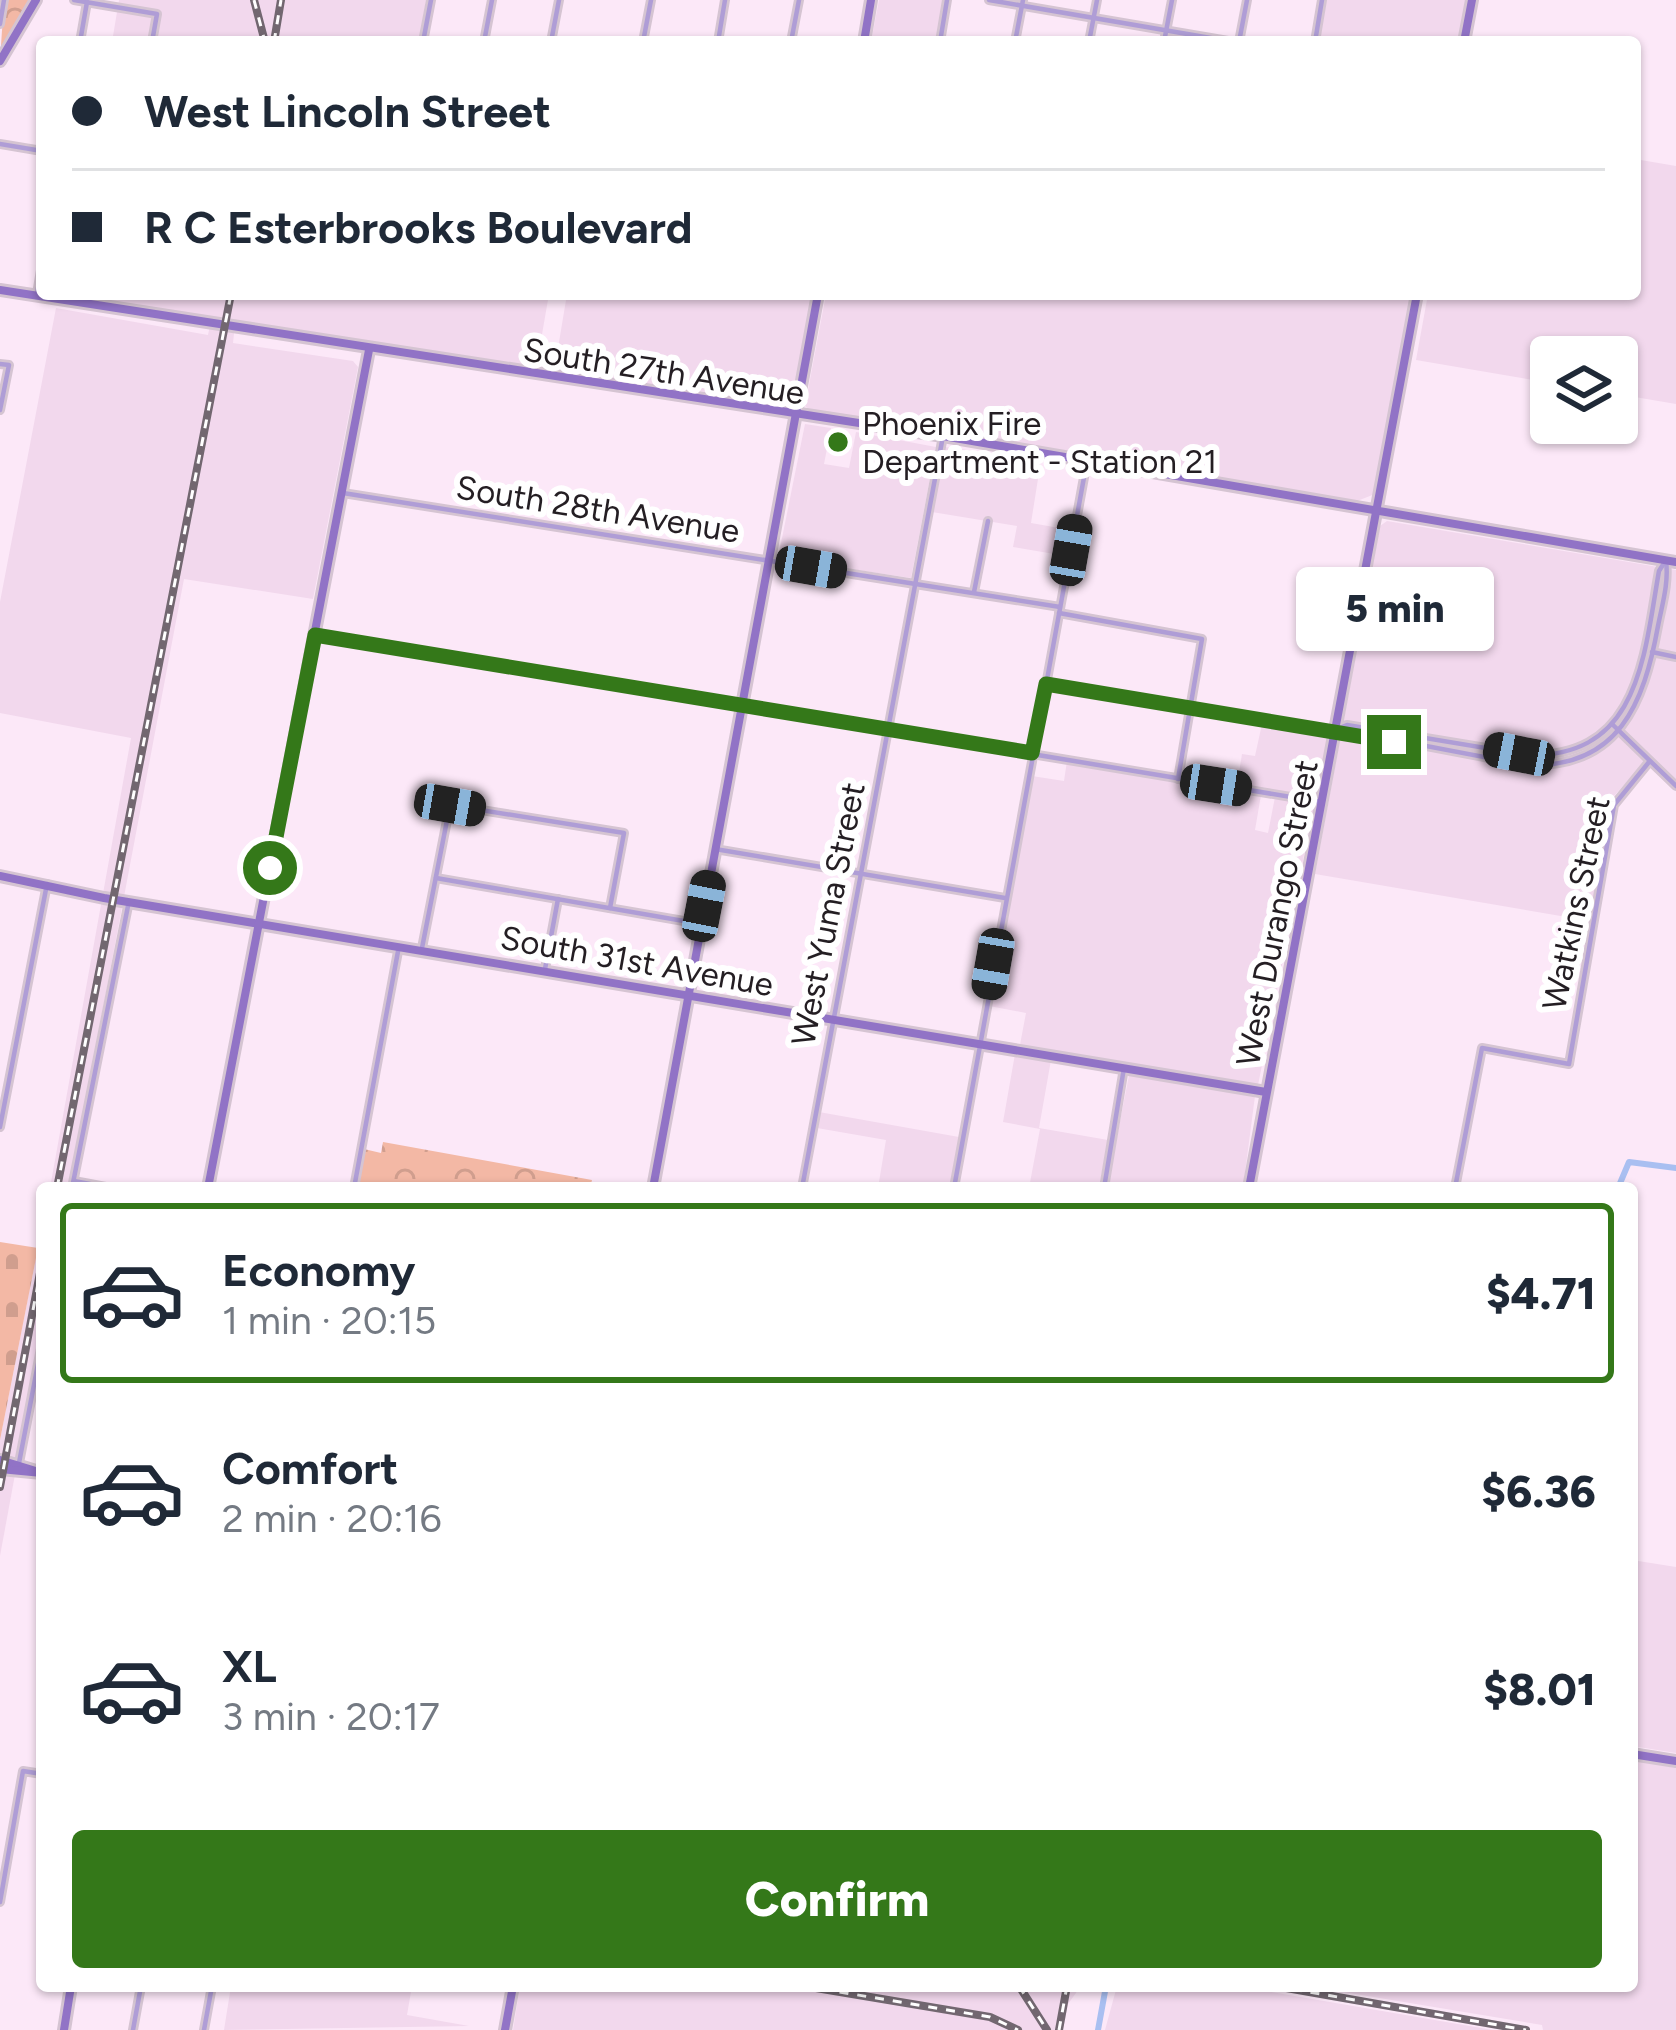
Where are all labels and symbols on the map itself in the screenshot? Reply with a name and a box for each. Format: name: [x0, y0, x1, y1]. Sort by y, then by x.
street label: South 27th Avenue: [521, 330, 807, 412]
place label: Phoenix Fire Department - Station 21: [862, 404, 1217, 481]
marker: Phoenix Fire Department - Station 21: [825, 429, 851, 455]
street label: South 28th Avenue: [454, 467, 742, 551]
car: [1047, 511, 1095, 589]
car: [772, 543, 850, 591]
callout: 5 min: [1295, 568, 1493, 652]
route end: [1367, 715, 1421, 769]
car: [1480, 729, 1558, 779]
street label: West Durango Street: [1228, 757, 1326, 1069]
car: [1178, 762, 1254, 808]
street label: West Yuma Street: [783, 779, 873, 1049]
car: [411, 781, 489, 829]
street label: Watkins Street: [1534, 792, 1618, 1014]
route start: [243, 841, 297, 895]
car: [679, 867, 729, 945]
street label: South 31st Avenue: [498, 918, 776, 1004]
car: [969, 925, 1017, 1003]

